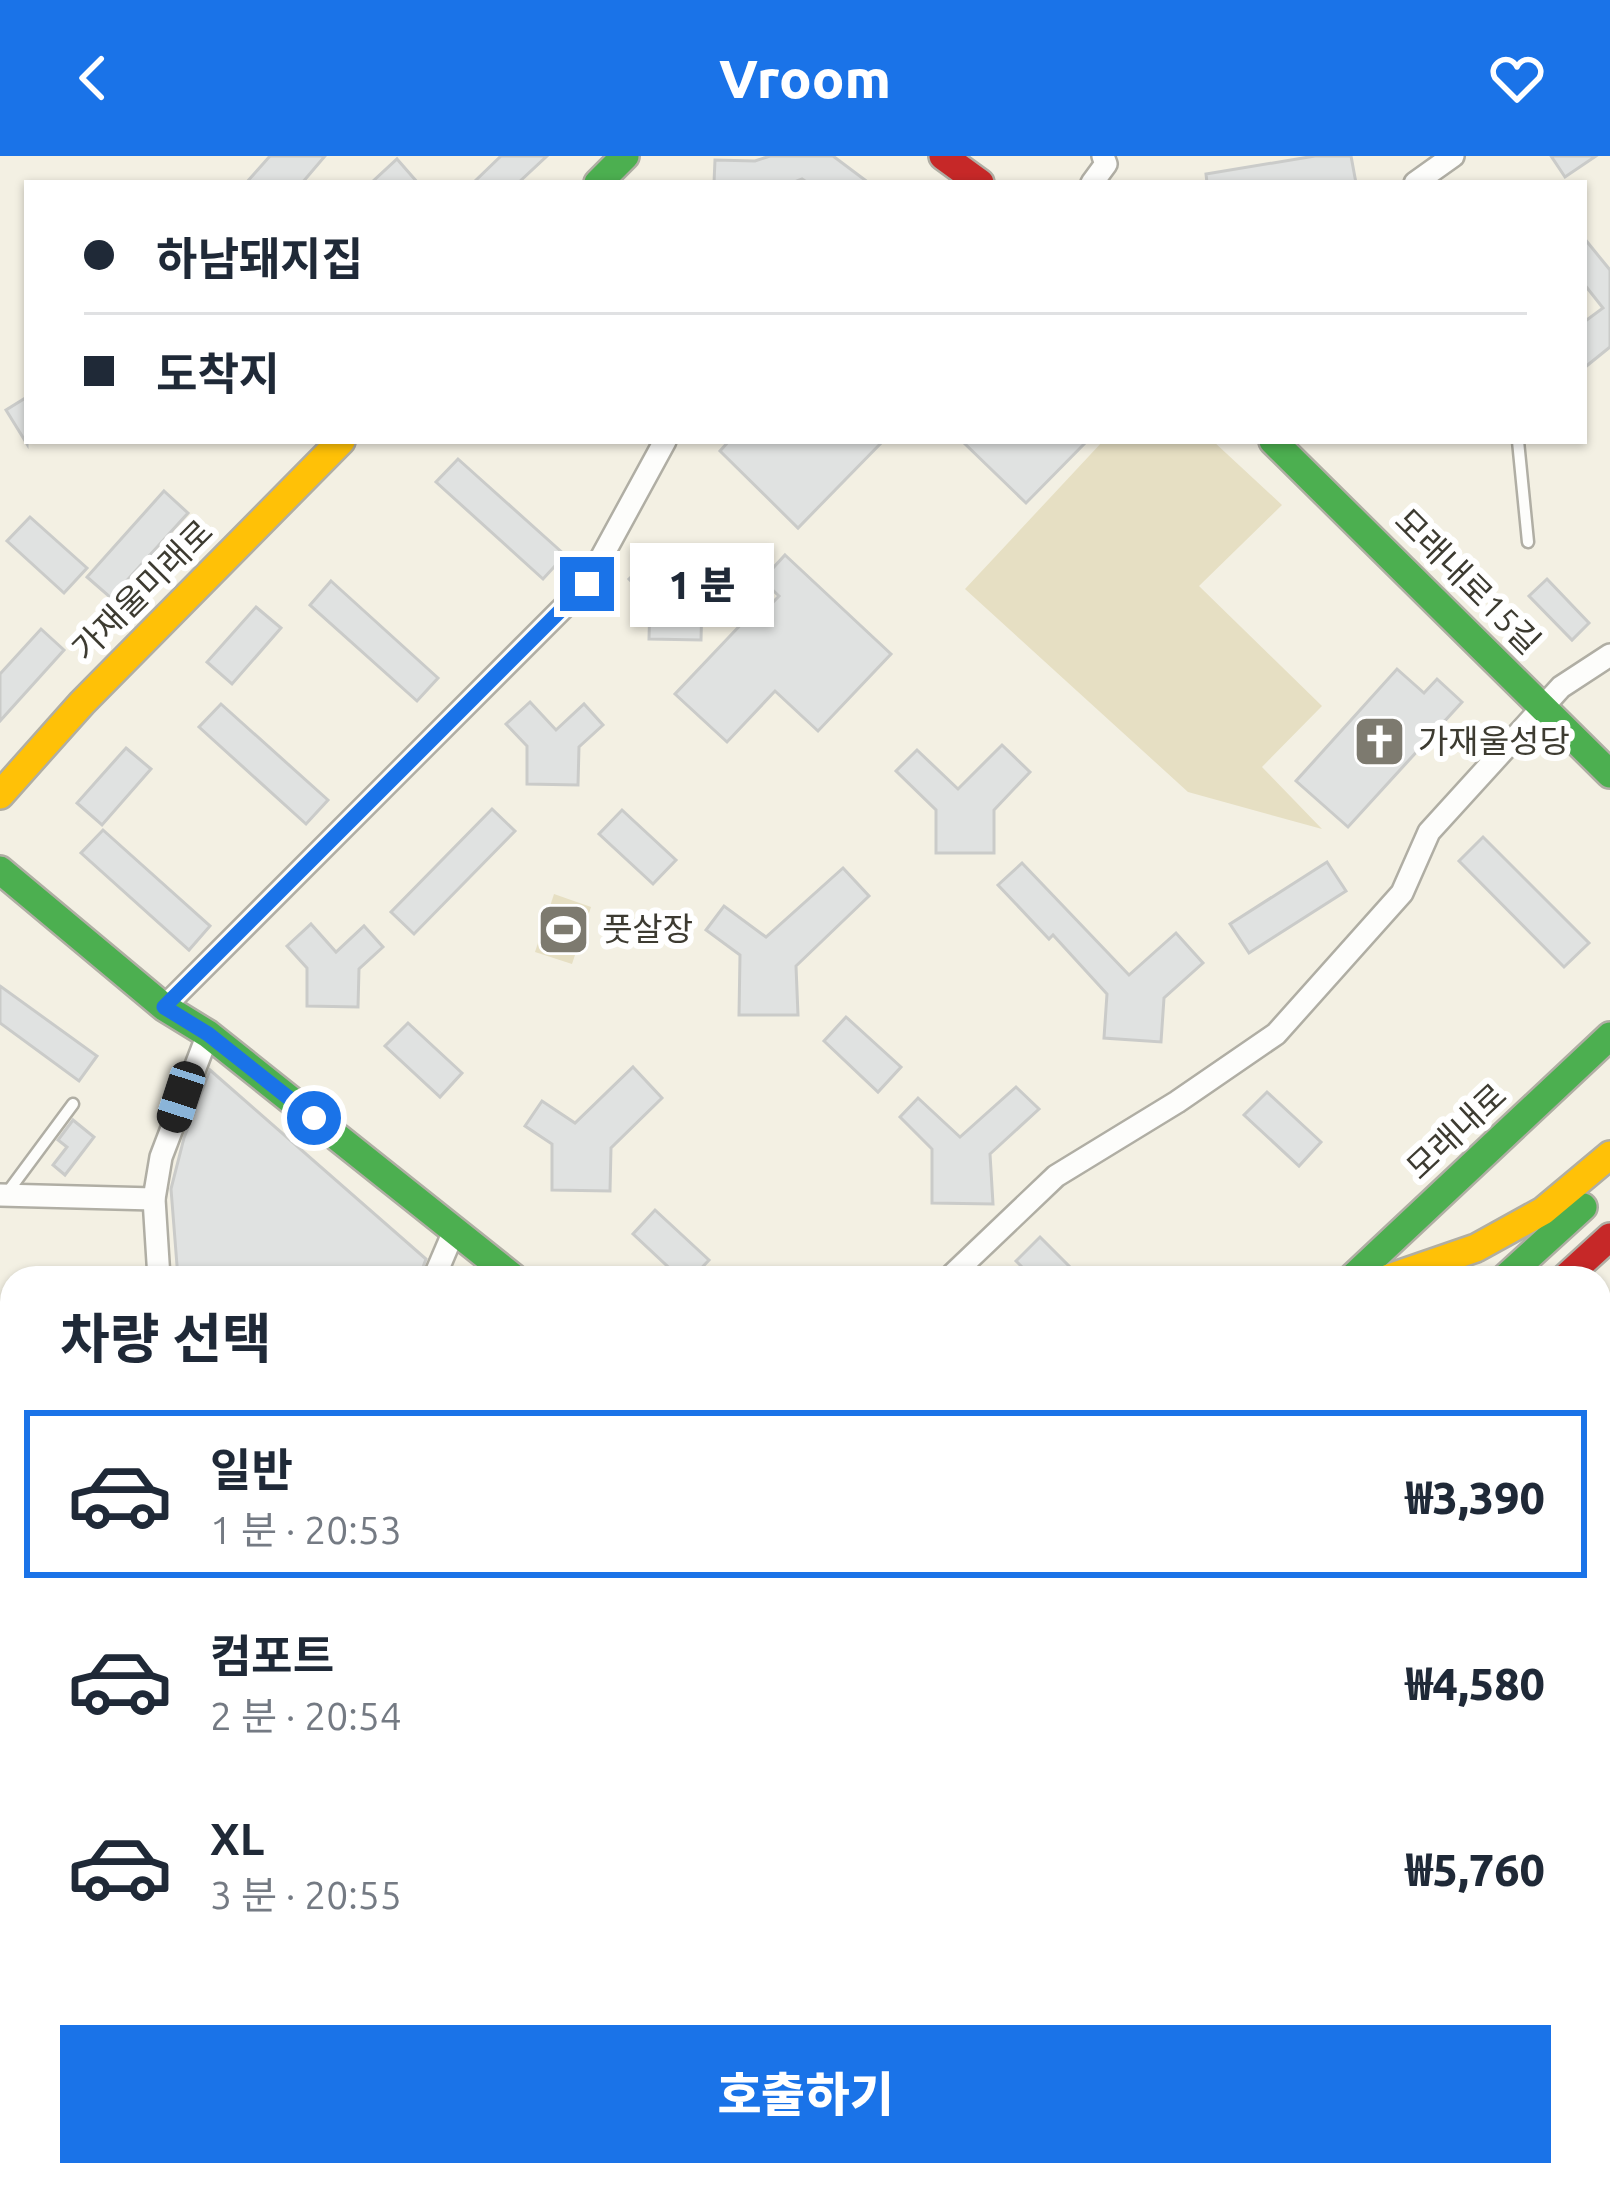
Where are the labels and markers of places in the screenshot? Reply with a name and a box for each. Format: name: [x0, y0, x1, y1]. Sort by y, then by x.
church icon: 가재울성당: [1351, 713, 1407, 769]
place label: 가재울성당: [1418, 722, 1570, 759]
sports icon: 풋살장: [535, 901, 591, 957]
place label: 풋살장: [602, 910, 693, 947]

